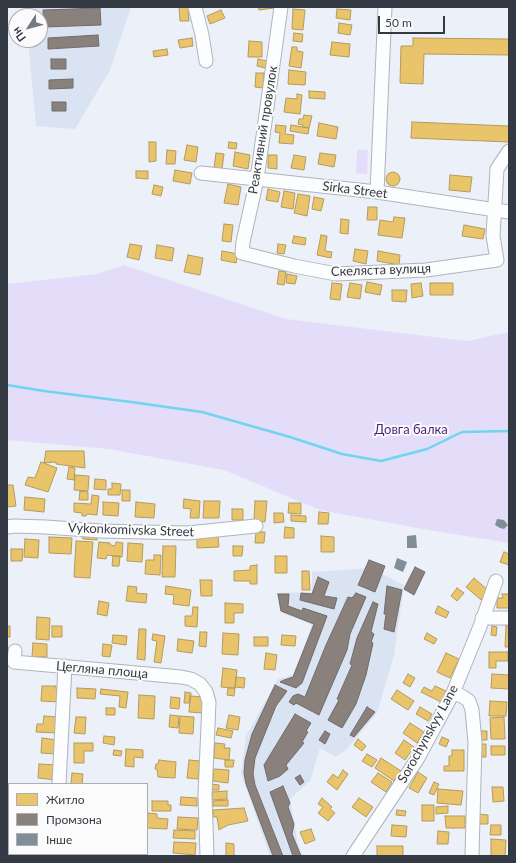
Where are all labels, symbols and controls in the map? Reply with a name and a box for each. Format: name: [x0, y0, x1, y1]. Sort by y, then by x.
north arrow: [8, 8, 48, 48]
scale bar: [380, 8, 447, 34]
text: 50 m: [385, 15, 412, 30]
text: Пн: [9, 25, 28, 44]
street label: Реактивний провулок: [245, 65, 281, 195]
street label: Sirka Street: [322, 178, 388, 202]
street label: Скеляста вулиця: [331, 260, 431, 280]
park label: Довга балка: [374, 422, 448, 438]
street label: Vykonkomivska Street: [68, 520, 194, 540]
street label: Цегляна площа: [55, 658, 149, 682]
street label: Sorochynskyy Lane: [395, 682, 461, 786]
legend: [8, 783, 148, 855]
text: Житло: [46, 792, 85, 807]
text: Промзона: [46, 812, 102, 827]
text: Інше: [46, 832, 72, 847]

